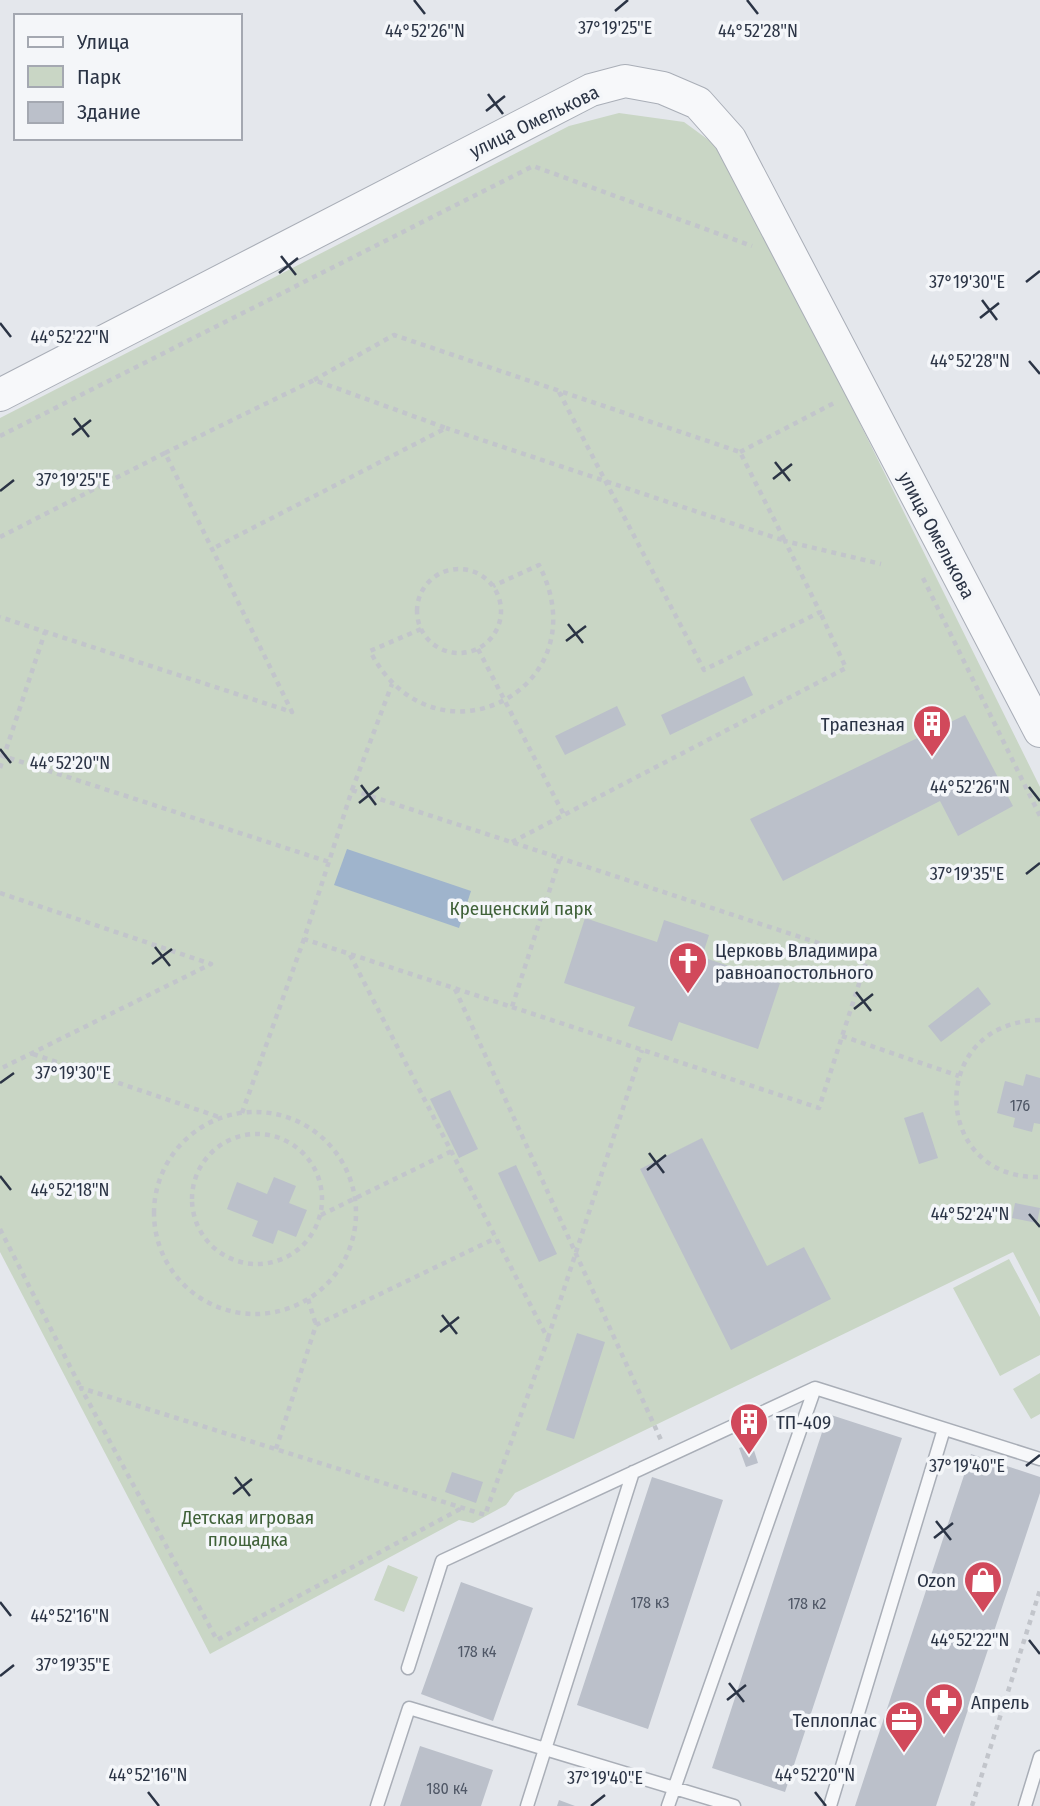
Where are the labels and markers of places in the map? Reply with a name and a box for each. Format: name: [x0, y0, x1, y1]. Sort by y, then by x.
building icon: Трапезная: [911, 703, 953, 758]
place label: Трапезная: [821, 713, 905, 736]
place label: Церковь Владимира равноапостольного: [715, 939, 878, 984]
church icon: Церковь Владимира равноапостольного: [667, 940, 709, 995]
building icon: ТП-409: [728, 1401, 770, 1456]
place label: ТП-409: [776, 1411, 831, 1434]
shop icon: Ozon: [962, 1559, 1004, 1614]
place label: Ozon: [917, 1569, 956, 1592]
pharmacy icon: Апрель: [923, 1681, 965, 1736]
place label: Апрель: [971, 1691, 1029, 1714]
office icon: Теплоплас: [883, 1699, 925, 1754]
place label: Теплоплас: [793, 1709, 877, 1732]

